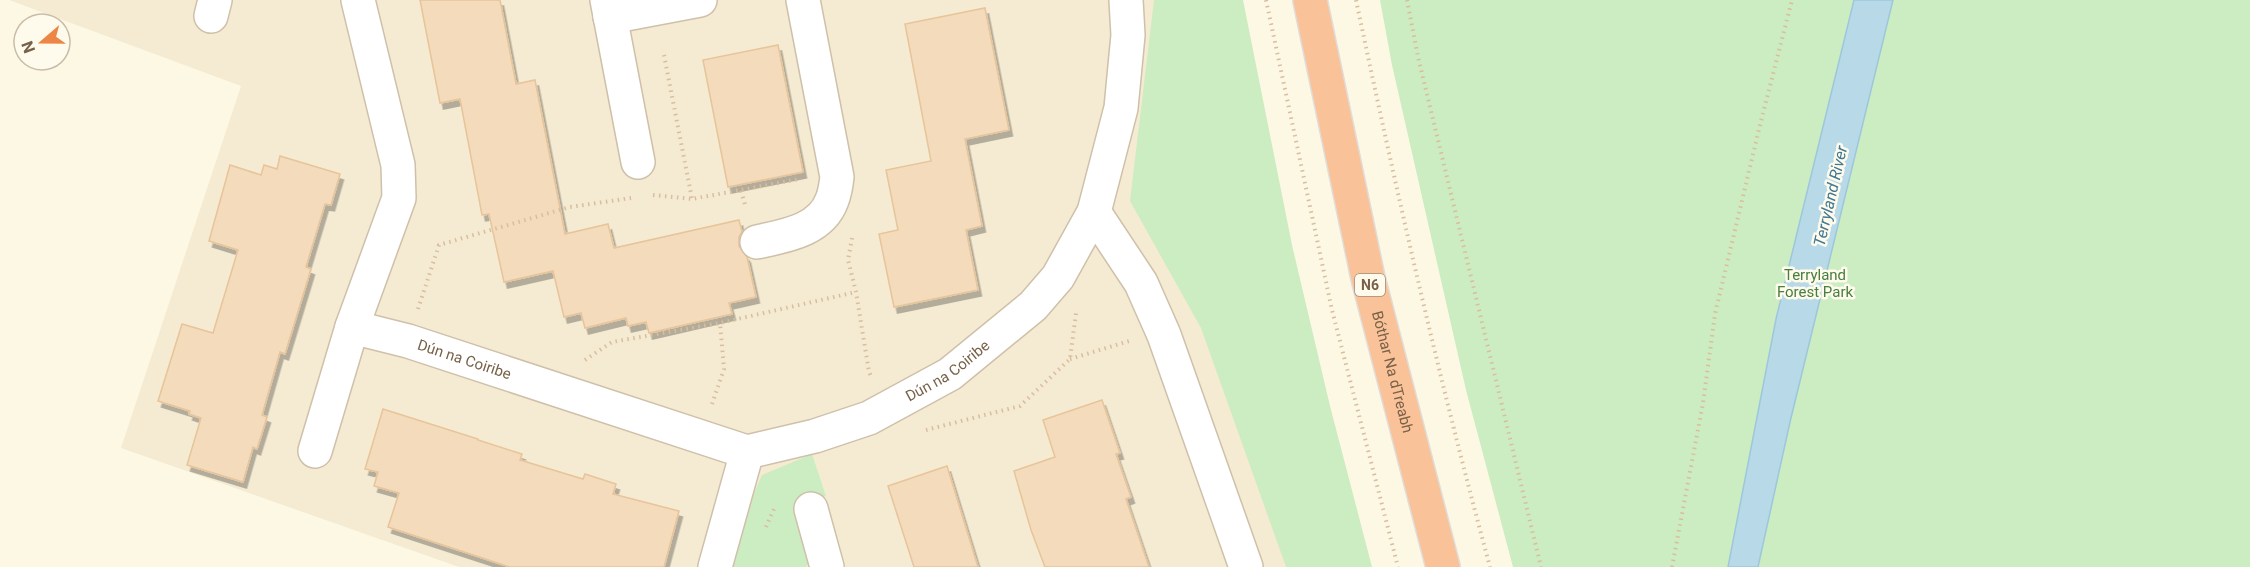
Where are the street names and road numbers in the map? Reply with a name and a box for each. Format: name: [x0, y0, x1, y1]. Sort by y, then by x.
road number: N6: [1355, 274, 1385, 296]
street label: Bóthar Na dTreabh: [1368, 309, 1417, 435]
street label: Dún na Coiribe: [415, 336, 513, 383]
street label: Dún na Coiribe: [903, 336, 993, 405]

